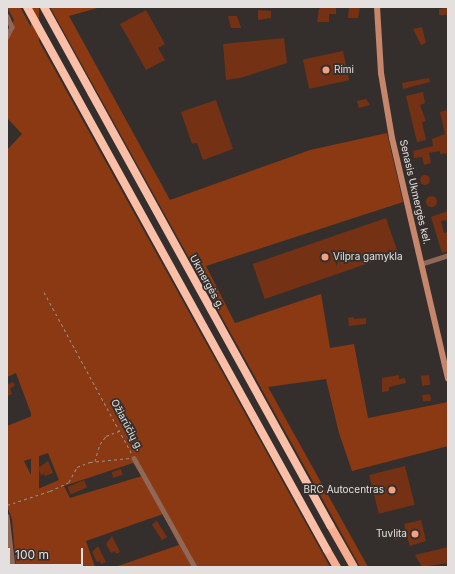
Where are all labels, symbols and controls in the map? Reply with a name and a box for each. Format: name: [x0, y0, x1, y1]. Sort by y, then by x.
place label: Rimi: [334, 64, 354, 76]
marker: Rimi: [321, 65, 331, 75]
street label: Senasis Ukmergės kel.: [397, 138, 433, 246]
place label: Vilpra gamykla: [333, 251, 403, 263]
marker: Vilpra gamykla: [320, 252, 330, 262]
street label: Ukmergės g.: [187, 253, 227, 311]
street label: Ožiarūčių g.: [108, 397, 146, 453]
place label: BRC Autocentras: [304, 484, 384, 496]
marker: BRC Autocentras: [387, 485, 397, 495]
place label: Tuvlita: [376, 528, 407, 540]
marker: Tuvlita: [410, 529, 420, 539]
scale bar: [10, 540, 85, 566]
text: 100 m: [15, 547, 49, 562]

